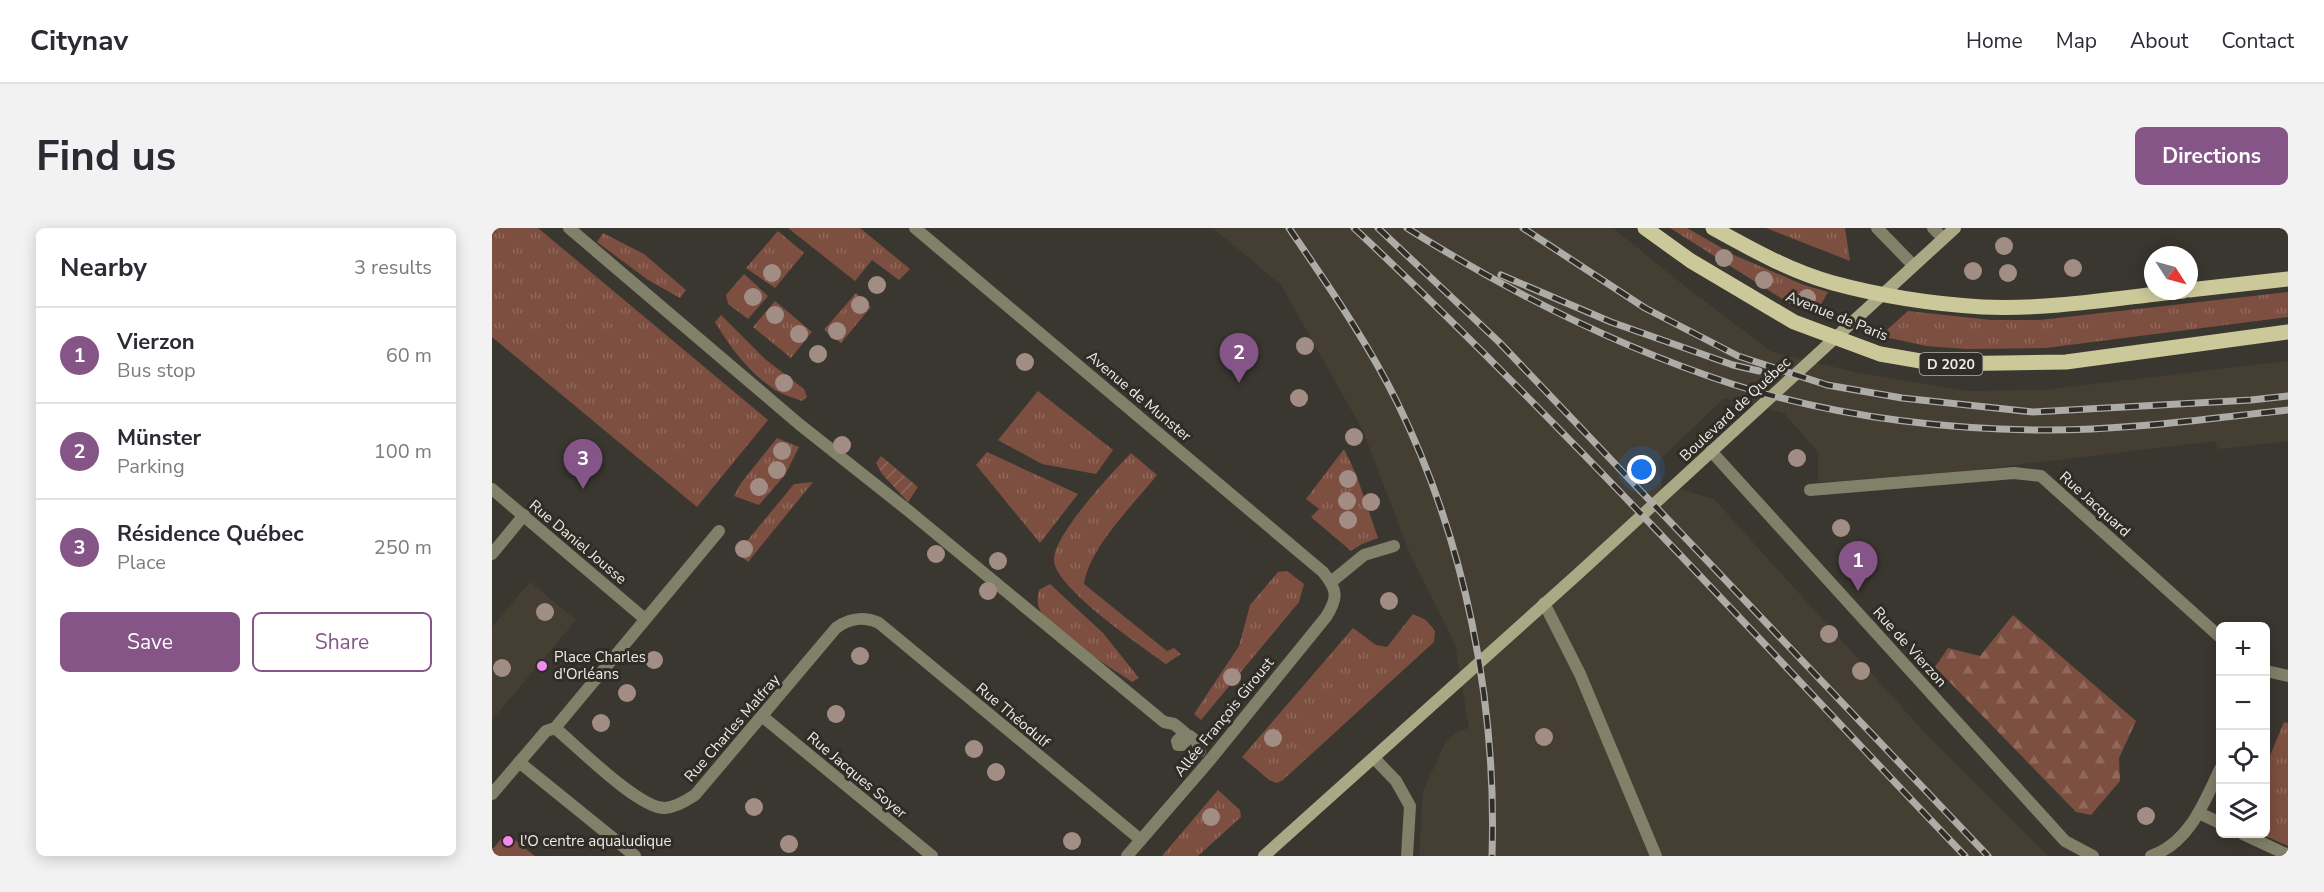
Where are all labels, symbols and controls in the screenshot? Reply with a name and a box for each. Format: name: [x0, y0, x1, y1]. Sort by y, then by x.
text: Citynav: [30, 22, 128, 60]
text: Home: [1966, 27, 2023, 55]
text: Map: [2056, 27, 2097, 55]
text: About: [2130, 27, 2188, 55]
text: Contact: [2221, 27, 2294, 55]
button: Directions: [2135, 127, 2288, 185]
text: Find us: [36, 128, 176, 185]
north arrow: [2144, 246, 2198, 300]
text: Nearby: [60, 250, 147, 285]
text: 3 results: [354, 254, 432, 281]
street label: Avenue de Paris: [1783, 286, 1891, 346]
text: Vierzon: [117, 327, 195, 357]
pin: 2: [1220, 334, 1258, 383]
text: 1: [74, 342, 86, 369]
text: 60 m: [386, 342, 432, 369]
street label: Avenue de Munster: [1082, 346, 1196, 446]
street label: Boulevard de Québec: [1675, 352, 1795, 466]
road number: D 2020: [1920, 353, 1982, 375]
text: Bus stop: [117, 357, 196, 384]
text: Münster: [117, 423, 201, 453]
text: 2: [74, 438, 86, 465]
text: 100 m: [374, 438, 432, 465]
pin: 3: [564, 440, 602, 489]
text: Parking: [117, 453, 185, 480]
your location: [1627, 455, 1656, 484]
street label: Rue Jacquard: [2055, 467, 2135, 541]
street label: Rue Daniel Jousse: [525, 495, 631, 589]
text: Résidence Québec: [117, 519, 304, 549]
text: 3: [74, 534, 86, 561]
text: 250 m: [374, 534, 432, 561]
pin: 1: [1838, 542, 1878, 591]
text: Place: [117, 549, 166, 576]
street label: Rue de Vierzon: [1869, 603, 1951, 691]
button: Save: [60, 612, 240, 672]
button: Share: [252, 612, 432, 672]
map controls: [2216, 622, 2270, 838]
button: +: [2216, 622, 2270, 676]
place label: Place Charles d'Orléans: [554, 647, 646, 684]
street label: Allée François Giroust: [1170, 653, 1279, 781]
marker: Place Charles d'Orléans: [535, 659, 549, 673]
street label: Rue Charles Malfray: [680, 670, 785, 786]
button: −: [2216, 676, 2270, 730]
street label: Rue Théodulf: [972, 678, 1055, 752]
street label: Rue Jacques Soyer: [803, 727, 912, 823]
button: locate: [2216, 730, 2270, 784]
button: layers: [2216, 784, 2270, 838]
place label: l'O centre aqualudique: [520, 831, 672, 851]
marker: l'O centre aqualudique: [501, 834, 515, 848]

